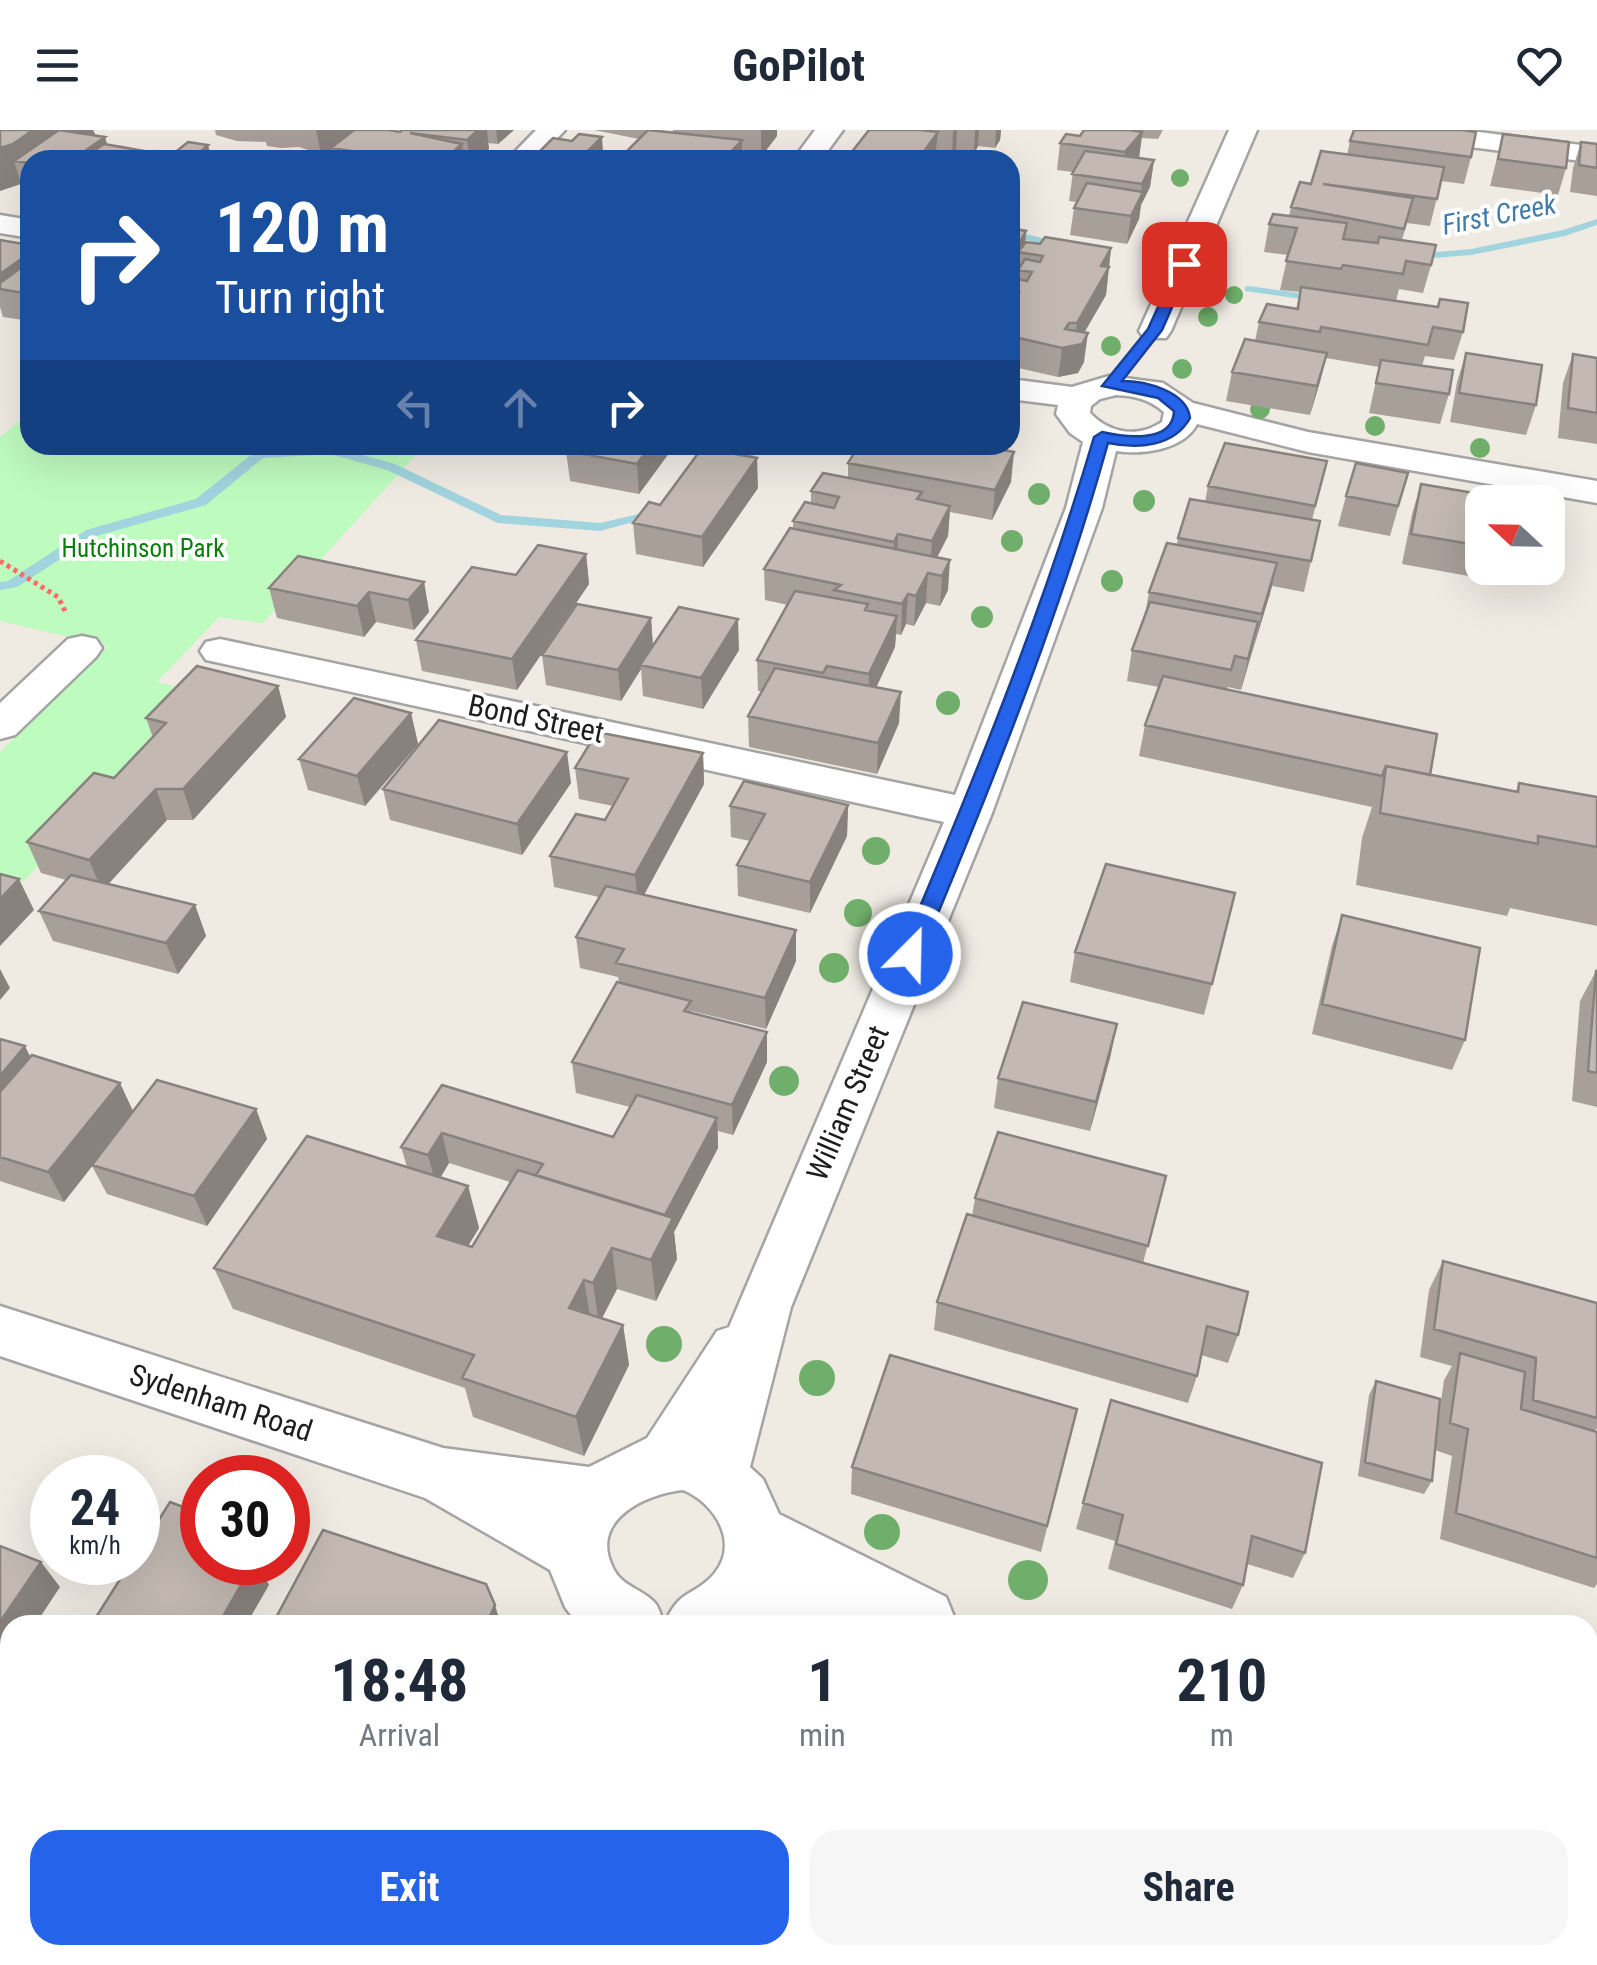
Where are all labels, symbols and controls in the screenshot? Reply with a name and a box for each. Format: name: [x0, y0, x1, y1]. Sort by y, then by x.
icon: menu: [30, 38, 85, 93]
icon: heart: [1512, 38, 1567, 93]
text: GoPilot: [732, 39, 865, 92]
text: 120 m: [215, 187, 389, 269]
water label: First Creek: [1439, 187, 1560, 242]
icon: right: [50, 190, 180, 320]
pin: [1142, 222, 1227, 307]
icon: arrive: [1157, 237, 1212, 292]
text: Turn right: [215, 271, 385, 324]
icon: left: [388, 380, 443, 435]
icon: ahead: [493, 380, 548, 435]
icon: right: [598, 380, 653, 435]
north arrow: [1465, 485, 1565, 585]
map controls: [1465, 485, 1565, 585]
park label: Hutchinson Park: [62, 534, 225, 563]
street label: Bond Street: [465, 687, 607, 750]
position arrow: [858, 902, 962, 1006]
street label: William Street: [799, 1020, 896, 1185]
street label: Sydenham Road: [125, 1357, 317, 1449]
speed limit sign: 30: [180, 1455, 310, 1585]
text: 24: [70, 1479, 120, 1537]
text: km/h: [69, 1531, 121, 1560]
text: 18:48: [331, 1645, 468, 1716]
text: 1: [807, 1645, 838, 1716]
text: 210: [1176, 1645, 1267, 1716]
text: Arrival: [359, 1716, 440, 1754]
text: min: [799, 1716, 846, 1754]
text: m: [1210, 1716, 1234, 1754]
button: Exit: [30, 1830, 789, 1945]
button: Share: [809, 1830, 1568, 1945]

